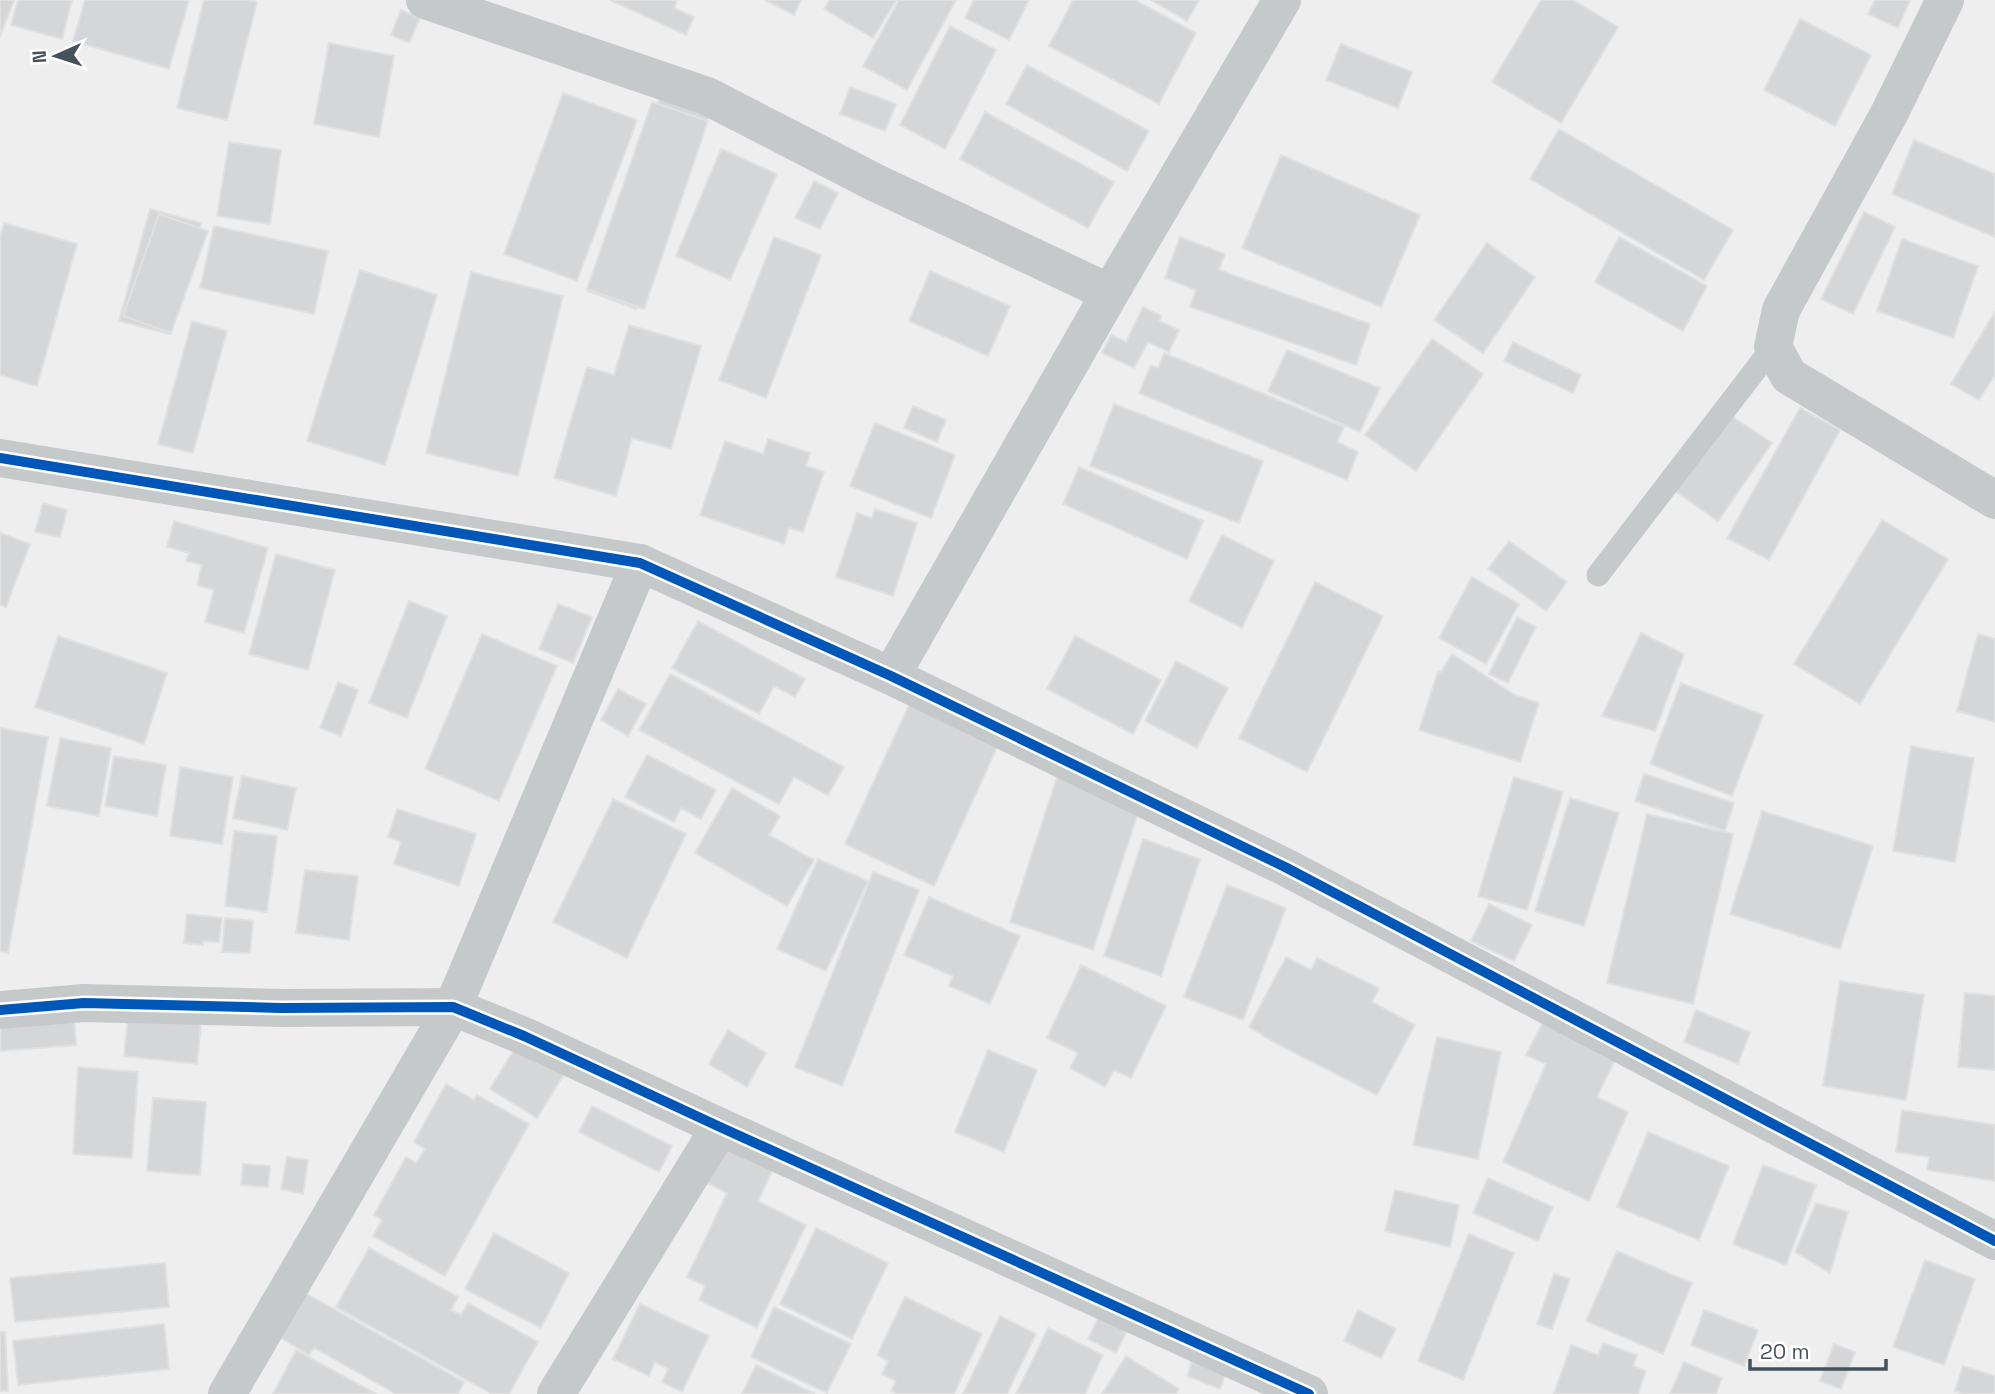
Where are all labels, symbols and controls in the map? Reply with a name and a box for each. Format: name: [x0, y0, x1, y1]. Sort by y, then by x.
north arrow: [21, 21, 91, 91]
text: N: [27, 50, 52, 64]
scale bar: [1750, 1328, 1886, 1372]
text: 20 m: [1760, 1338, 1810, 1365]

